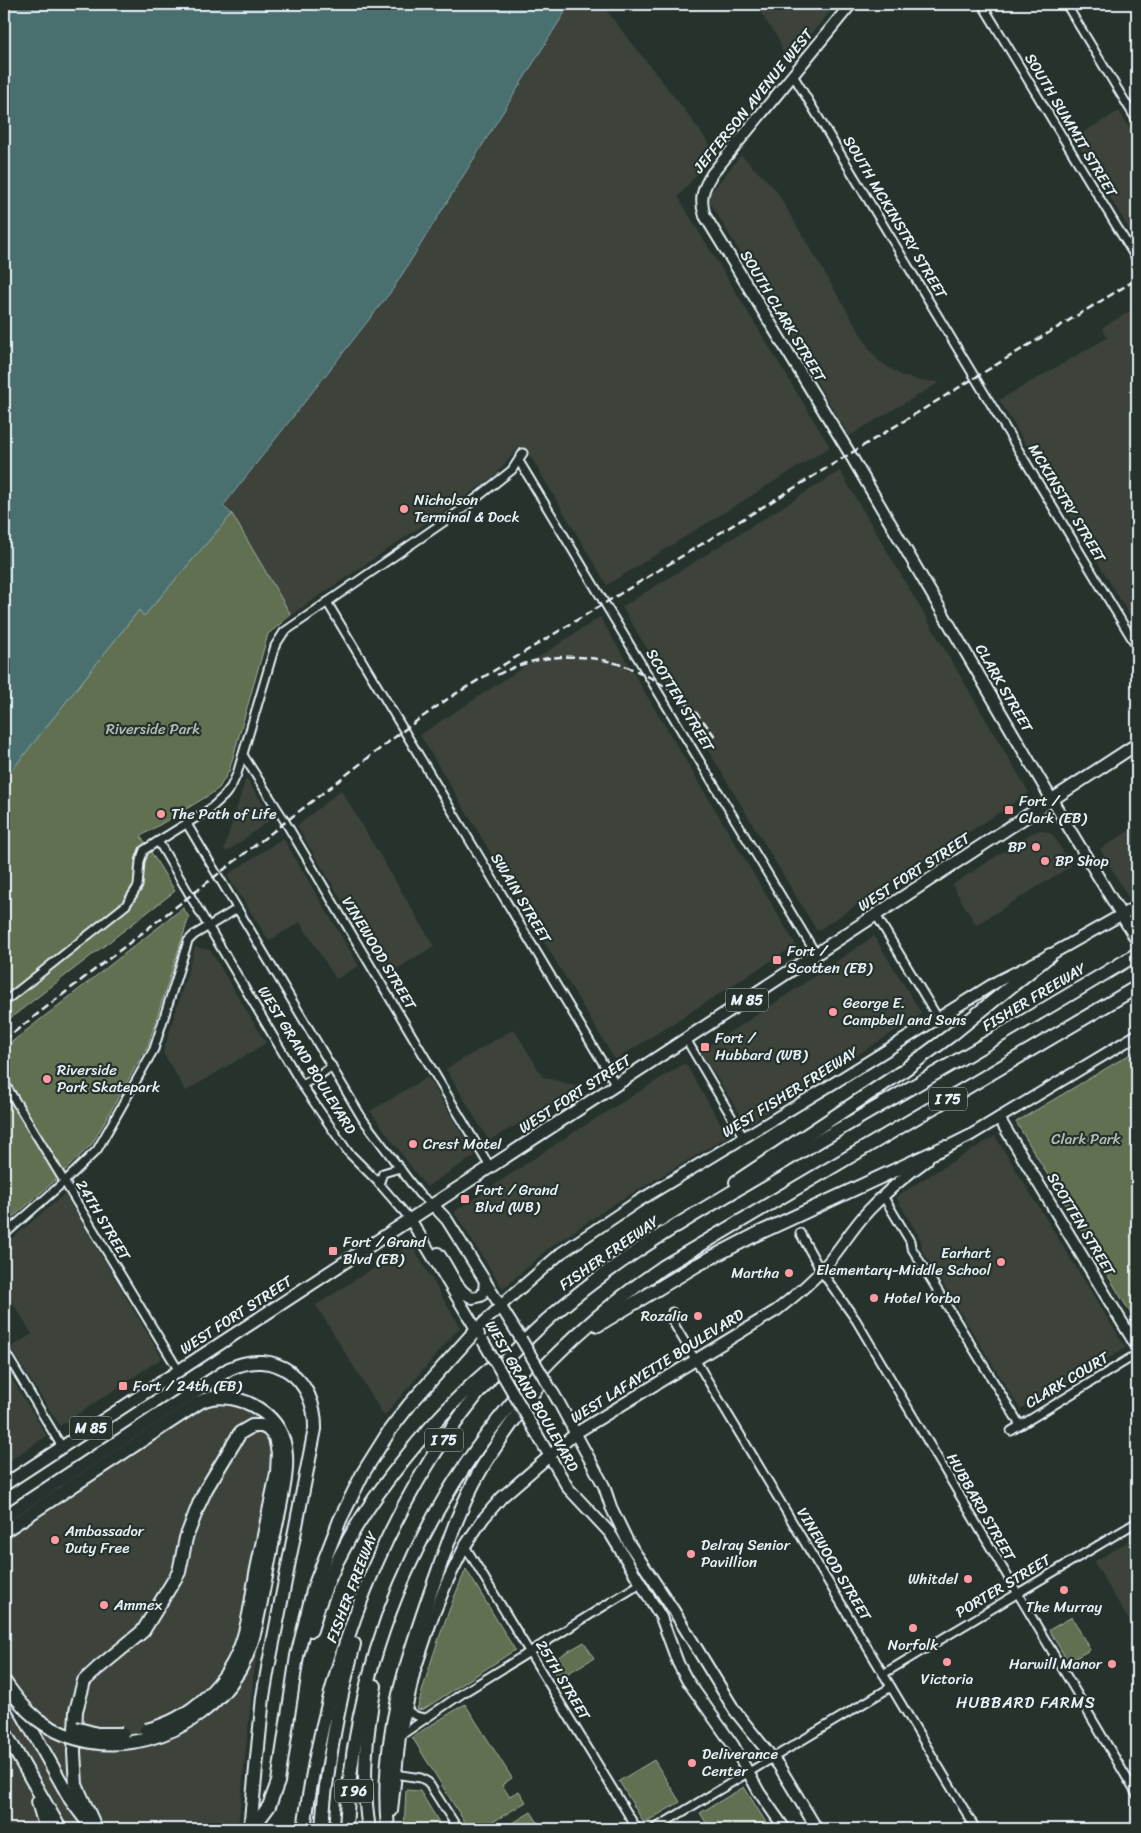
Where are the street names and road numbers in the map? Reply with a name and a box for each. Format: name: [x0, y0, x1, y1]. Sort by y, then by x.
street label: JEFFERSON AVENUE WEST: [686, 22, 820, 180]
street label: SOUTH SUMMIT STREET: [1018, 48, 1125, 203]
street label: SOUTH MCKINSTRY STREET: [836, 131, 955, 305]
street label: SOUTH CLARK STREET: [733, 245, 833, 388]
street label: MCKINSTRY STREET: [1021, 439, 1114, 569]
street label: CLARK STREET: [968, 639, 1040, 738]
street label: SCOTTEN STREET: [639, 643, 722, 758]
street label: WEST FORT STREET: [852, 825, 977, 918]
street label: SWAIN STREET: [484, 848, 559, 950]
street label: VINEWOOD STREET: [335, 891, 424, 1016]
street label: FISHER FREEWAY: [977, 955, 1092, 1038]
street label: WEST GRAND BOULEVARD: [251, 980, 363, 1140]
road number: M 85: [726, 988, 768, 1012]
street label: WEST FISHER FREEWAY: [717, 1039, 864, 1145]
street label: WEST FORT STREET: [513, 1047, 638, 1140]
road number: I 75: [929, 1088, 967, 1110]
street label: SCOTTEN STREET: [1040, 1167, 1123, 1282]
street label: 24TH STREET: [69, 1175, 138, 1267]
street label: FISHER FREEWAY: [553, 1208, 665, 1297]
street label: WEST FORT STREET: [174, 1268, 299, 1361]
street label: WEST LAFAYETTE BOULEVARD: [565, 1302, 749, 1430]
street label: WEST GRAND BOULEVARD: [478, 1315, 586, 1477]
street label: CLARK COURT: [1020, 1344, 1115, 1415]
road number: M 85: [70, 1416, 112, 1440]
road number: I 75: [425, 1428, 463, 1452]
street label: HUBBARD STREET: [939, 1448, 1023, 1567]
street label: VINEWOOD STREET: [790, 1502, 879, 1627]
street label: FISHER FREEWAY: [319, 1527, 385, 1647]
street label: PORTER STREET: [950, 1547, 1057, 1625]
street label: 25TH STREET: [529, 1635, 598, 1727]
road number: I 96: [335, 1780, 373, 1802]

